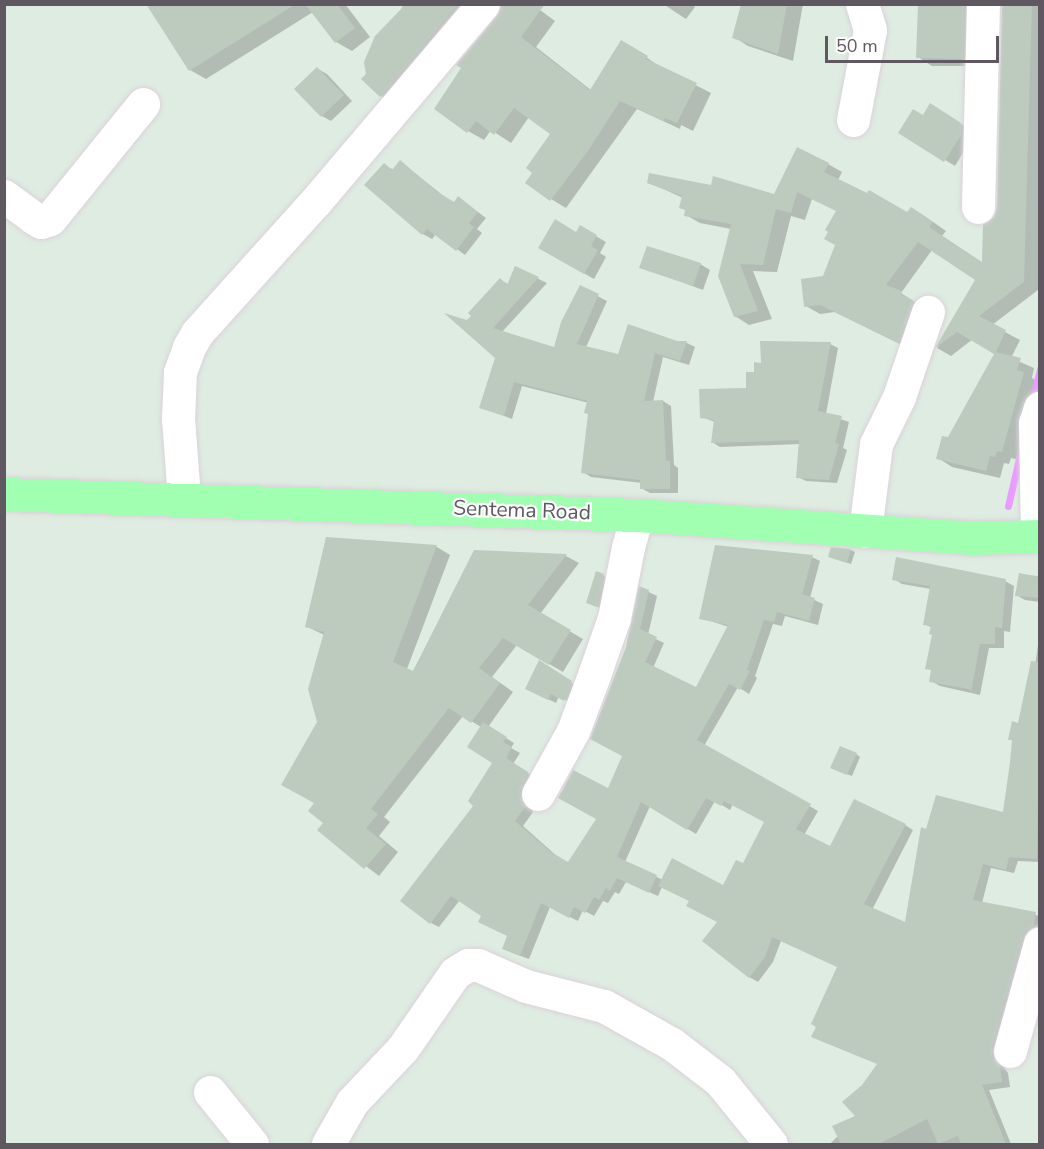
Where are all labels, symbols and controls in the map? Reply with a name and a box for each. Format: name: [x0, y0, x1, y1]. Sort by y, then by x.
scale bar: [828, 24, 1002, 62]
text: 50 m: [836, 34, 878, 58]
street label: Sentema Road: [453, 495, 591, 525]

